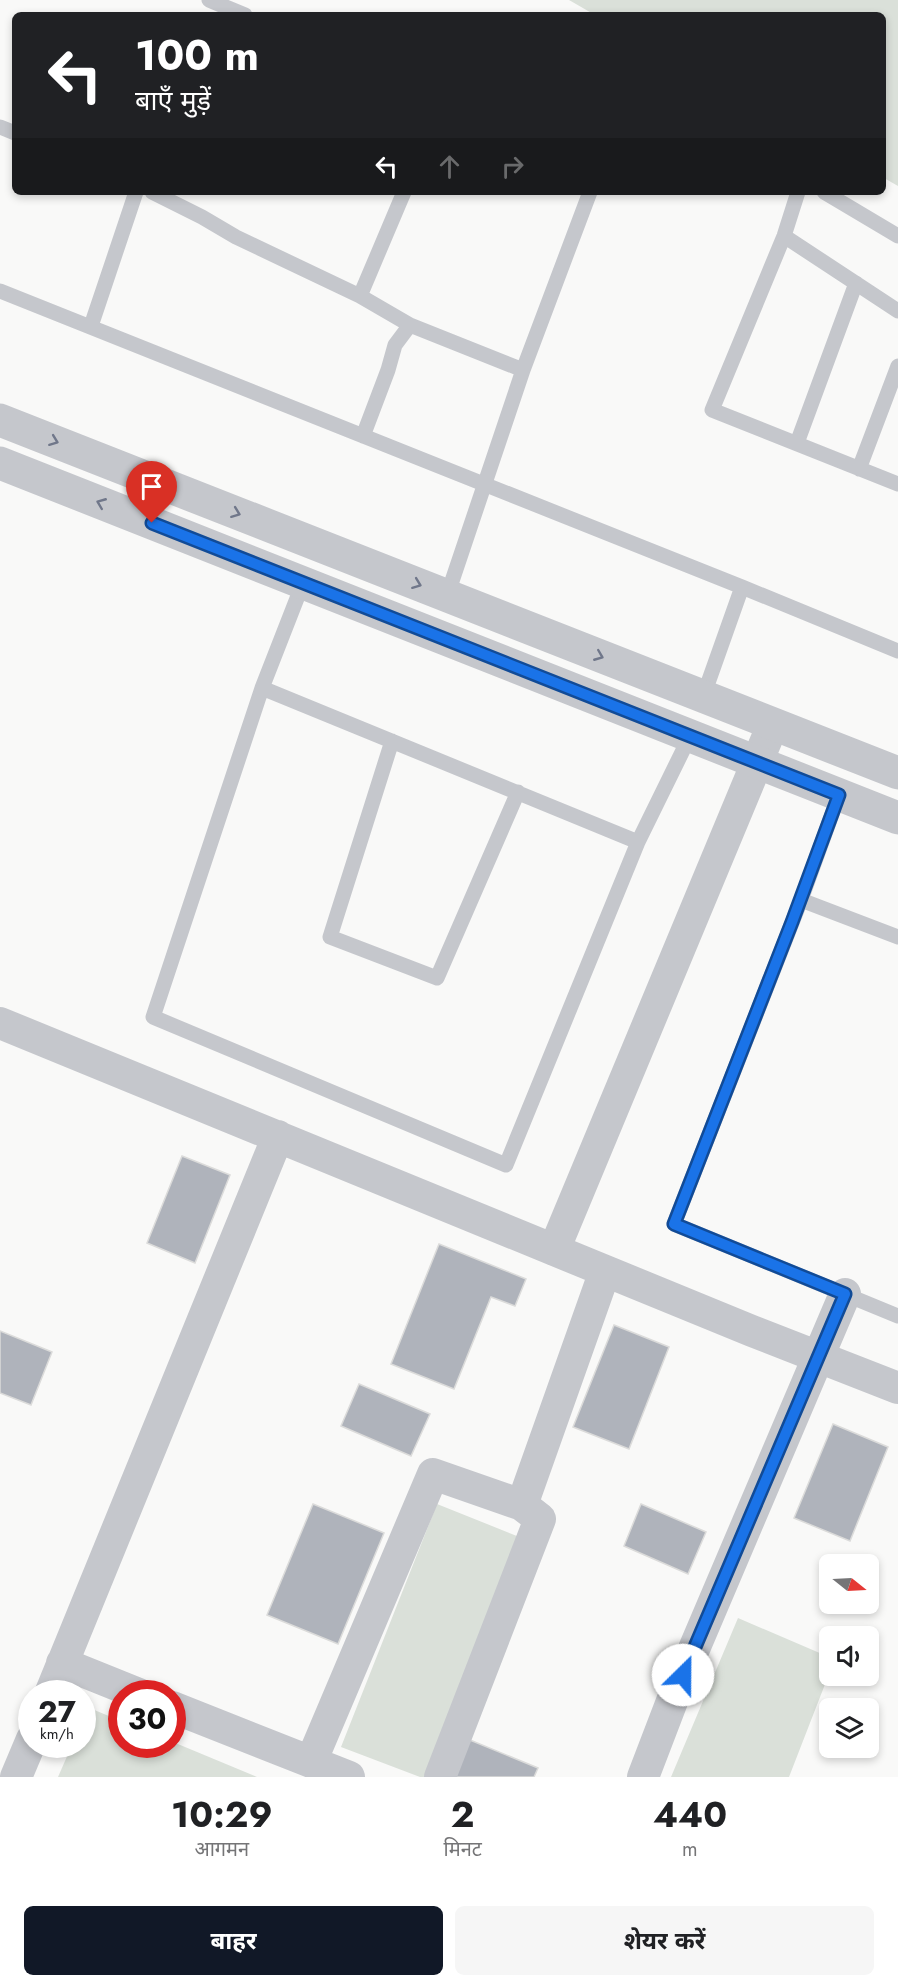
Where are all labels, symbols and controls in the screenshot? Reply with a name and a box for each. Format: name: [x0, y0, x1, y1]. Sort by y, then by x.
text: 100 m: [135, 25, 259, 86]
icon: left: [36, 36, 114, 114]
text: बाएँ मुड़ें: [135, 81, 211, 120]
icon: left: [370, 150, 403, 183]
icon: ahead: [433, 150, 466, 183]
icon: right: [496, 150, 529, 183]
one-way arrow: [48, 434, 59, 446]
pin: [126, 461, 177, 523]
icon: arrive: [135, 470, 168, 503]
one-way arrow: [97, 498, 108, 510]
one-way arrow: [230, 505, 241, 518]
one-way arrow: [411, 577, 422, 589]
one-way arrow: [593, 648, 603, 661]
north arrow: [819, 1554, 879, 1614]
map controls: [819, 1554, 879, 1758]
button: sound: [819, 1626, 879, 1686]
position arrow: [651, 1643, 715, 1707]
speed limit sign: 30: [108, 1680, 186, 1758]
text: 27: [38, 1690, 76, 1733]
button: layers: [819, 1698, 879, 1758]
text: km/h: [40, 1723, 74, 1745]
text: 10:29: [171, 1788, 272, 1840]
text: 2: [451, 1788, 474, 1840]
text: 440: [653, 1788, 727, 1840]
text: आगमन: [194, 1835, 249, 1864]
text: मिनट: [444, 1835, 482, 1864]
text: m: [682, 1835, 698, 1864]
button: बाहर: [24, 1906, 443, 1975]
button: शेयर करें: [455, 1906, 874, 1975]

